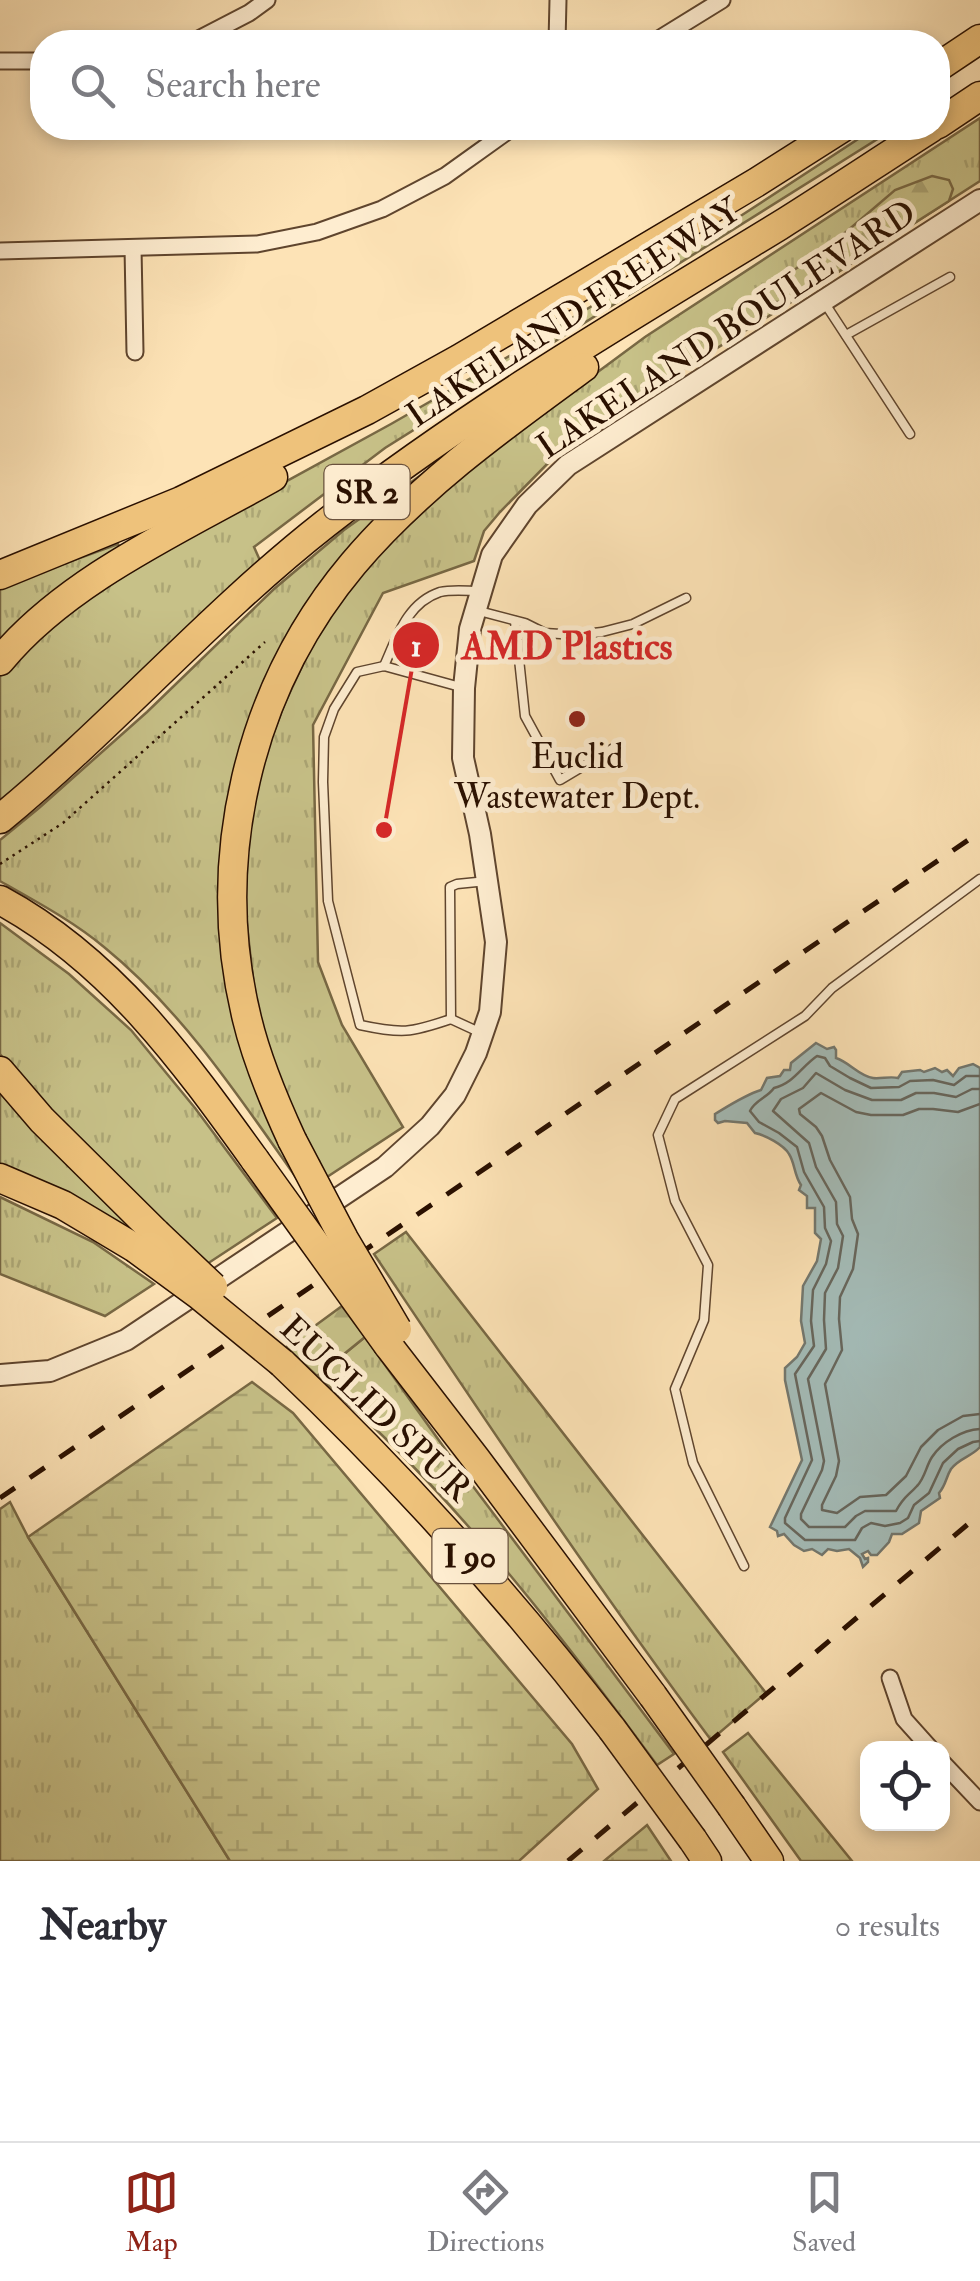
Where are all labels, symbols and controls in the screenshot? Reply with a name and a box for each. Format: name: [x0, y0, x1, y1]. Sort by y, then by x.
search box: [30, 30, 950, 140]
icon: search: [65, 58, 120, 113]
text: Search here: [145, 61, 321, 109]
street label: LAKELAND FREEWAY: [398, 188, 750, 437]
street label: LAKELAND BOULEVARD: [529, 191, 924, 469]
road number: SR 2: [324, 465, 410, 519]
callout: AMD Plastics: [391, 611, 692, 679]
text: AMD Plastics: [459, 623, 673, 671]
text: 1: [411, 628, 421, 665]
marker: Euclid Wastewater Dept.: [566, 708, 588, 730]
place label: Euclid Wastewater Dept.: [453, 735, 700, 819]
street label: EUCLID SPUR: [270, 1306, 481, 1512]
road number: I 90: [432, 1529, 508, 1583]
map controls: [860, 1741, 950, 1831]
button: locate: [860, 1741, 950, 1831]
text: Nearby: [40, 1900, 166, 1952]
text: 0 results: [835, 1906, 940, 1946]
tab: Map: [124, 2165, 179, 2260]
tab: Directions: [427, 2165, 544, 2260]
tab: Saved: [792, 2165, 856, 2260]

